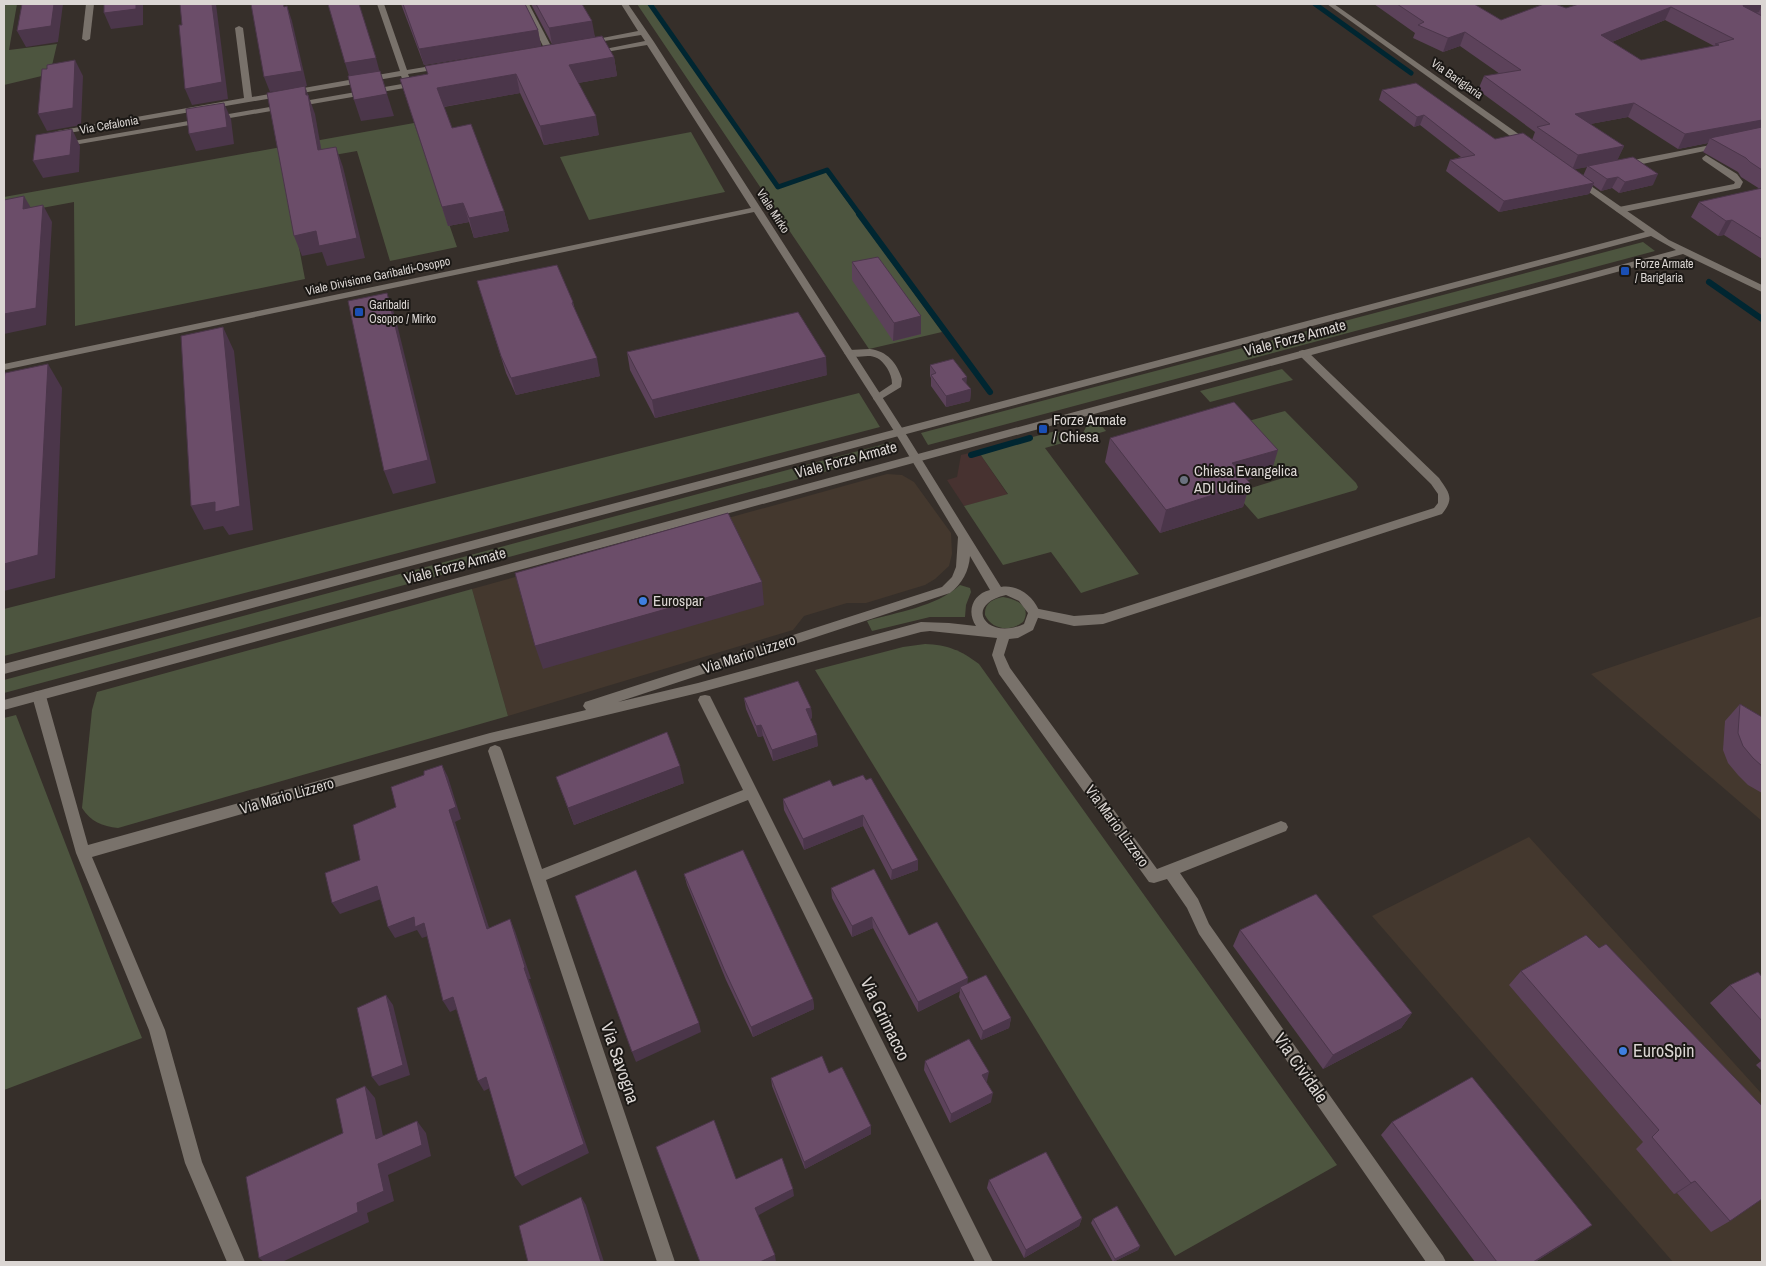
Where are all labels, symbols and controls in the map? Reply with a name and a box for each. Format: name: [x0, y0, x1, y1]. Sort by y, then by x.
street label: Via Bariglaria: [1428, 55, 1487, 103]
street label: Via Cefalonia: [78, 112, 140, 138]
street label: Viale Mirko: [753, 186, 793, 236]
street label: Viale Divisione Garibaldi-Osoppo: [304, 253, 452, 299]
place label: Forze Armate / Bariglaria: [1635, 256, 1694, 286]
marker: Forze Armate / Bariglaria: [1619, 265, 1631, 277]
place label: Garibaldi Osoppo / Mirko: [369, 297, 436, 327]
marker: Garibaldi Osoppo / Mirko: [353, 306, 365, 318]
street label: Viale Forze Armate: [1242, 314, 1348, 361]
place label: Forze Armate / Chiesa: [1053, 409, 1126, 447]
marker: Forze Armate / Chiesa: [1037, 423, 1049, 435]
street label: Viale Forze Armate: [793, 436, 899, 483]
place label: Chiesa Evangelica ADI Udine: [1193, 460, 1297, 498]
marker: Chiesa Evangelica ADI Udine: [1178, 474, 1190, 486]
street label: Viale Forze Armate: [402, 542, 508, 589]
place label: Eurospar: [653, 590, 703, 611]
marker: Eurospar: [637, 595, 649, 607]
street label: Via Mario Lizzero: [700, 629, 798, 678]
street label: Via Mario Lizzero: [237, 772, 336, 819]
street label: Via Mario Lizzero: [1080, 780, 1154, 871]
street label: Via Grimacco: [854, 973, 916, 1065]
street label: Via Savogna: [595, 1019, 646, 1107]
street label: Via Cividale: [1268, 1028, 1335, 1108]
place label: EuroSpin: [1633, 1038, 1695, 1063]
marker: EuroSpin: [1617, 1045, 1629, 1057]

